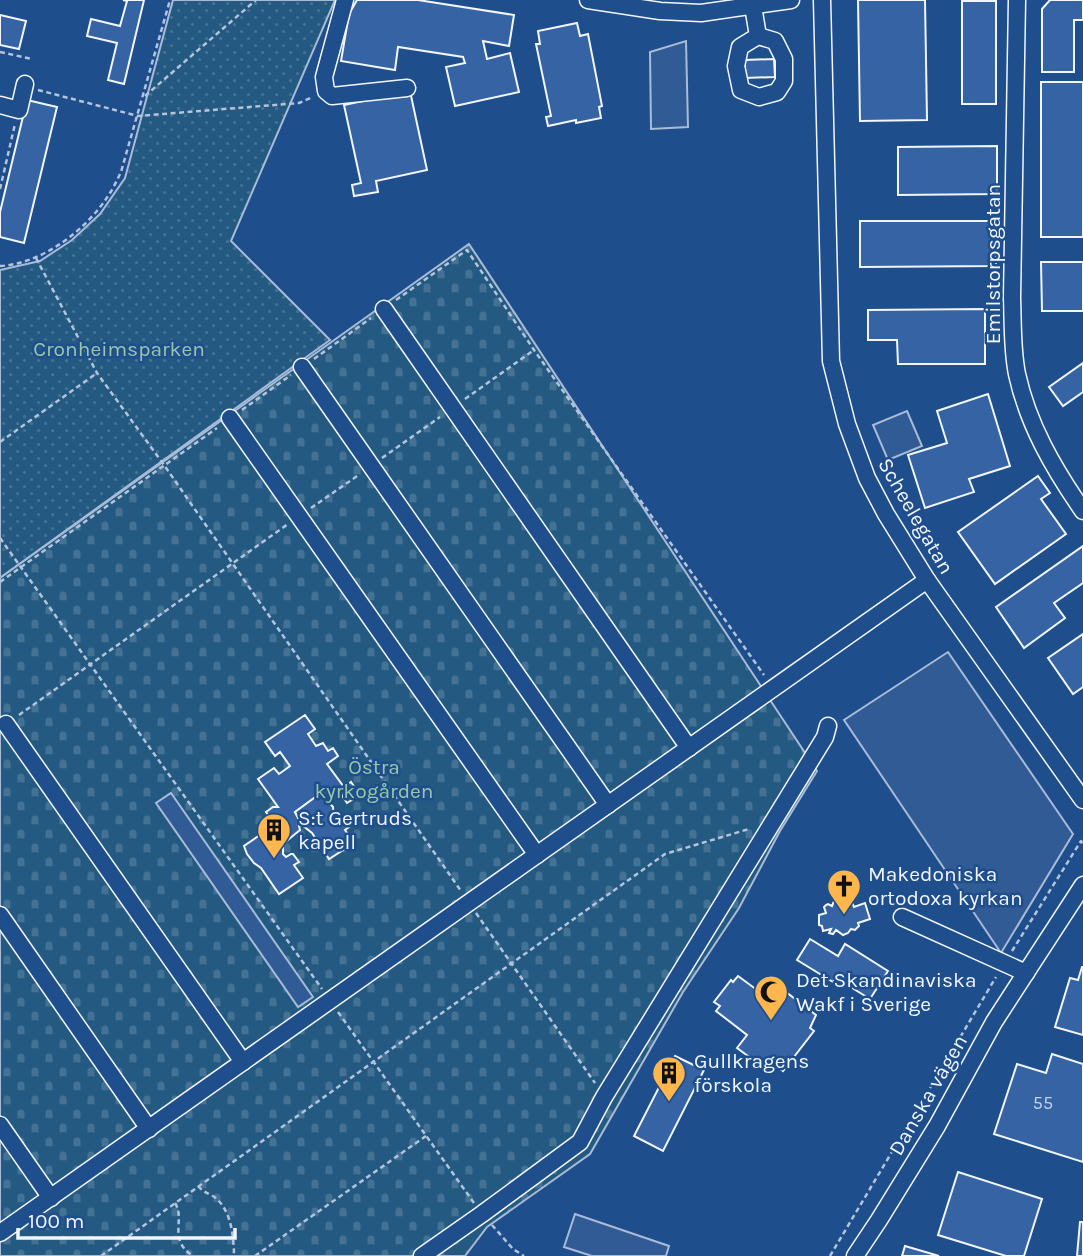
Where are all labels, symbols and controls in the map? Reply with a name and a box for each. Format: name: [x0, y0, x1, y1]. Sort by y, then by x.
street label: Emilstorpsgatan: [981, 184, 1005, 344]
park label: Cronheimsparken: [33, 337, 205, 361]
street label: Scheelegatan: [873, 454, 959, 578]
park label: Östra kyrkogården: [314, 755, 434, 803]
place label: S:t Gertruds kapell: [298, 806, 412, 854]
building icon: S:t Gertruds kapell: [255, 811, 293, 860]
place label: Makedoniska ortodoxa kyrkan: [868, 862, 1023, 910]
church icon: Makedoniska ortodoxa kyrkan: [825, 867, 863, 916]
place label: Det Skandinaviska Wakf i Sverige: [796, 968, 976, 1016]
mosque icon: Det Skandinaviska Wakf i Sverige: [752, 973, 790, 1022]
street label: Danska vägen: [884, 1031, 972, 1159]
place label: Gullkragens förskola: [694, 1049, 809, 1097]
building icon: Gullkragens förskola: [650, 1054, 688, 1103]
house number: 55: [1033, 1092, 1053, 1114]
scale bar: [18, 1196, 234, 1240]
text: 100 m: [28, 1209, 85, 1233]

